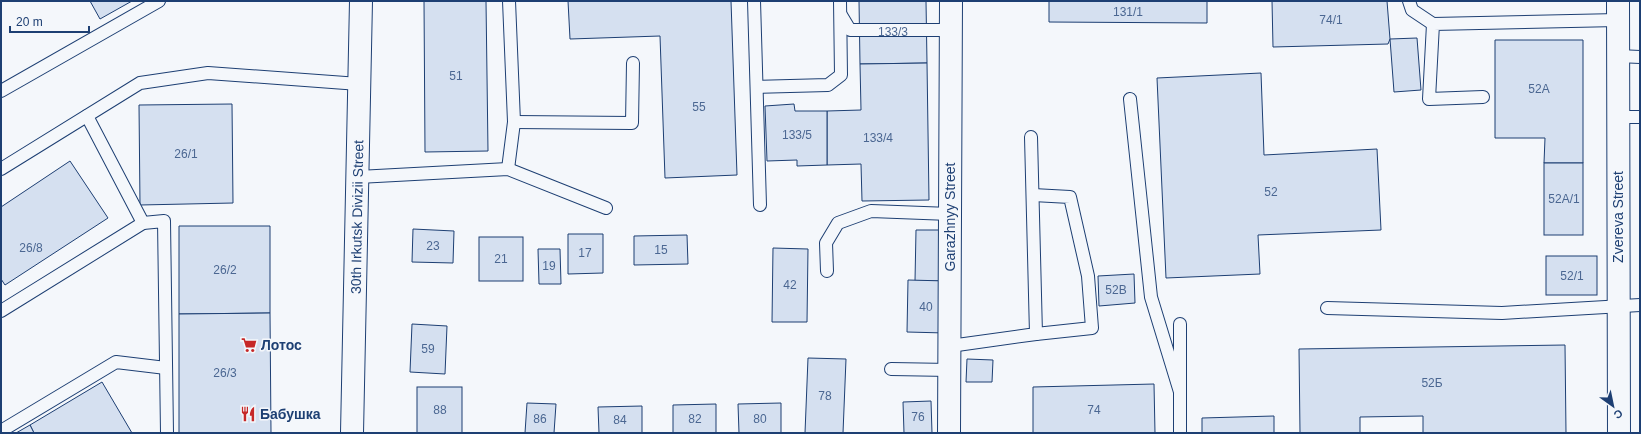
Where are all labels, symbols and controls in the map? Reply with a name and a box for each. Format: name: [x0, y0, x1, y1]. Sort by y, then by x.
house number: 131/1: [1113, 5, 1143, 19]
scale bar: [10, 8, 89, 34]
house number: 74/1: [1319, 13, 1343, 27]
text: 20 m: [16, 15, 43, 29]
house number: 133/3: [878, 25, 908, 39]
house number: 51: [449, 69, 463, 83]
house number: 52А: [1528, 82, 1550, 96]
house number: 55: [692, 100, 706, 114]
house number: 133/5: [782, 128, 812, 142]
house number: 133/4: [863, 131, 893, 145]
street label: 30th Irkutsk Divizii Street: [348, 140, 366, 294]
house number: 26/1: [174, 147, 198, 161]
street label: Garazhnyy Street: [942, 162, 958, 271]
street label: Zvereva Street: [1610, 171, 1626, 263]
house number: 52: [1264, 185, 1278, 199]
house number: 52А/1: [1548, 192, 1580, 206]
house number: 23: [426, 239, 440, 253]
house number: 26/8: [19, 241, 43, 255]
house number: 15: [654, 243, 668, 257]
house number: 17: [578, 246, 592, 260]
house number: 21: [494, 252, 508, 266]
house number: 19: [542, 259, 556, 273]
house number: 26/2: [213, 263, 237, 277]
house number: 52/1: [1560, 269, 1584, 283]
house number: 42: [783, 278, 797, 292]
house number: 52В: [1105, 283, 1127, 297]
house number: 40: [919, 300, 933, 314]
supermarket icon: Лотос: [240, 336, 258, 354]
place label: Лотос: [261, 337, 302, 353]
house number: 59: [421, 342, 435, 356]
house number: 26/3: [213, 366, 237, 380]
house number: 52Б: [1421, 376, 1443, 390]
north arrow: [1593, 386, 1633, 426]
house number: 78: [818, 389, 832, 403]
house number: 88: [433, 403, 447, 417]
house number: 74: [1087, 403, 1101, 417]
restaurant icon: Бабушка: [239, 405, 257, 423]
place label: Бабушка: [260, 406, 321, 422]
text: С: [1612, 407, 1625, 422]
house number: 76: [911, 410, 925, 424]
house number: 86: [533, 412, 547, 426]
house number: 82: [688, 412, 702, 426]
house number: 80: [753, 412, 767, 426]
house number: 84: [613, 413, 627, 427]

